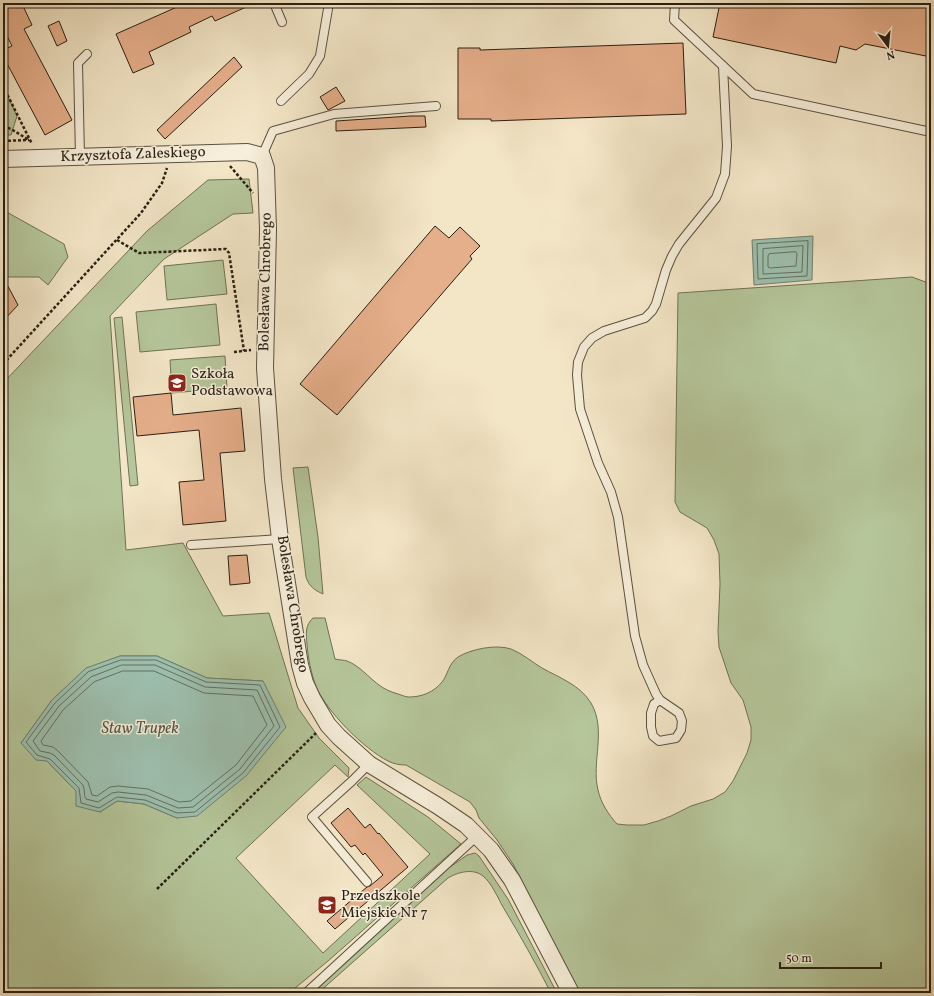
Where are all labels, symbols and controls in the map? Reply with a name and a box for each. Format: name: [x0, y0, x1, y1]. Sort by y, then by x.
north arrow: [868, 26, 908, 66]
text: N: [884, 46, 896, 62]
street label: Krzysztofa Zaleskiego: [60, 142, 206, 168]
street label: Bolesława Chrobrego: [254, 212, 278, 352]
place label: Szkoła Podstawowa: [191, 364, 273, 402]
school or university icon: Szkoła Podstawowa: [166, 372, 188, 394]
street label: Bolesława Chrobrego: [271, 534, 313, 674]
water label: Staw Trupek: [101, 718, 179, 740]
place label: Przedszkole Miejskie Nr 7: [341, 886, 428, 924]
school or university icon: Przedszkole Miejskie Nr 7: [316, 894, 338, 916]
scale bar: [780, 944, 881, 970]
text: 50 m: [786, 951, 812, 967]

